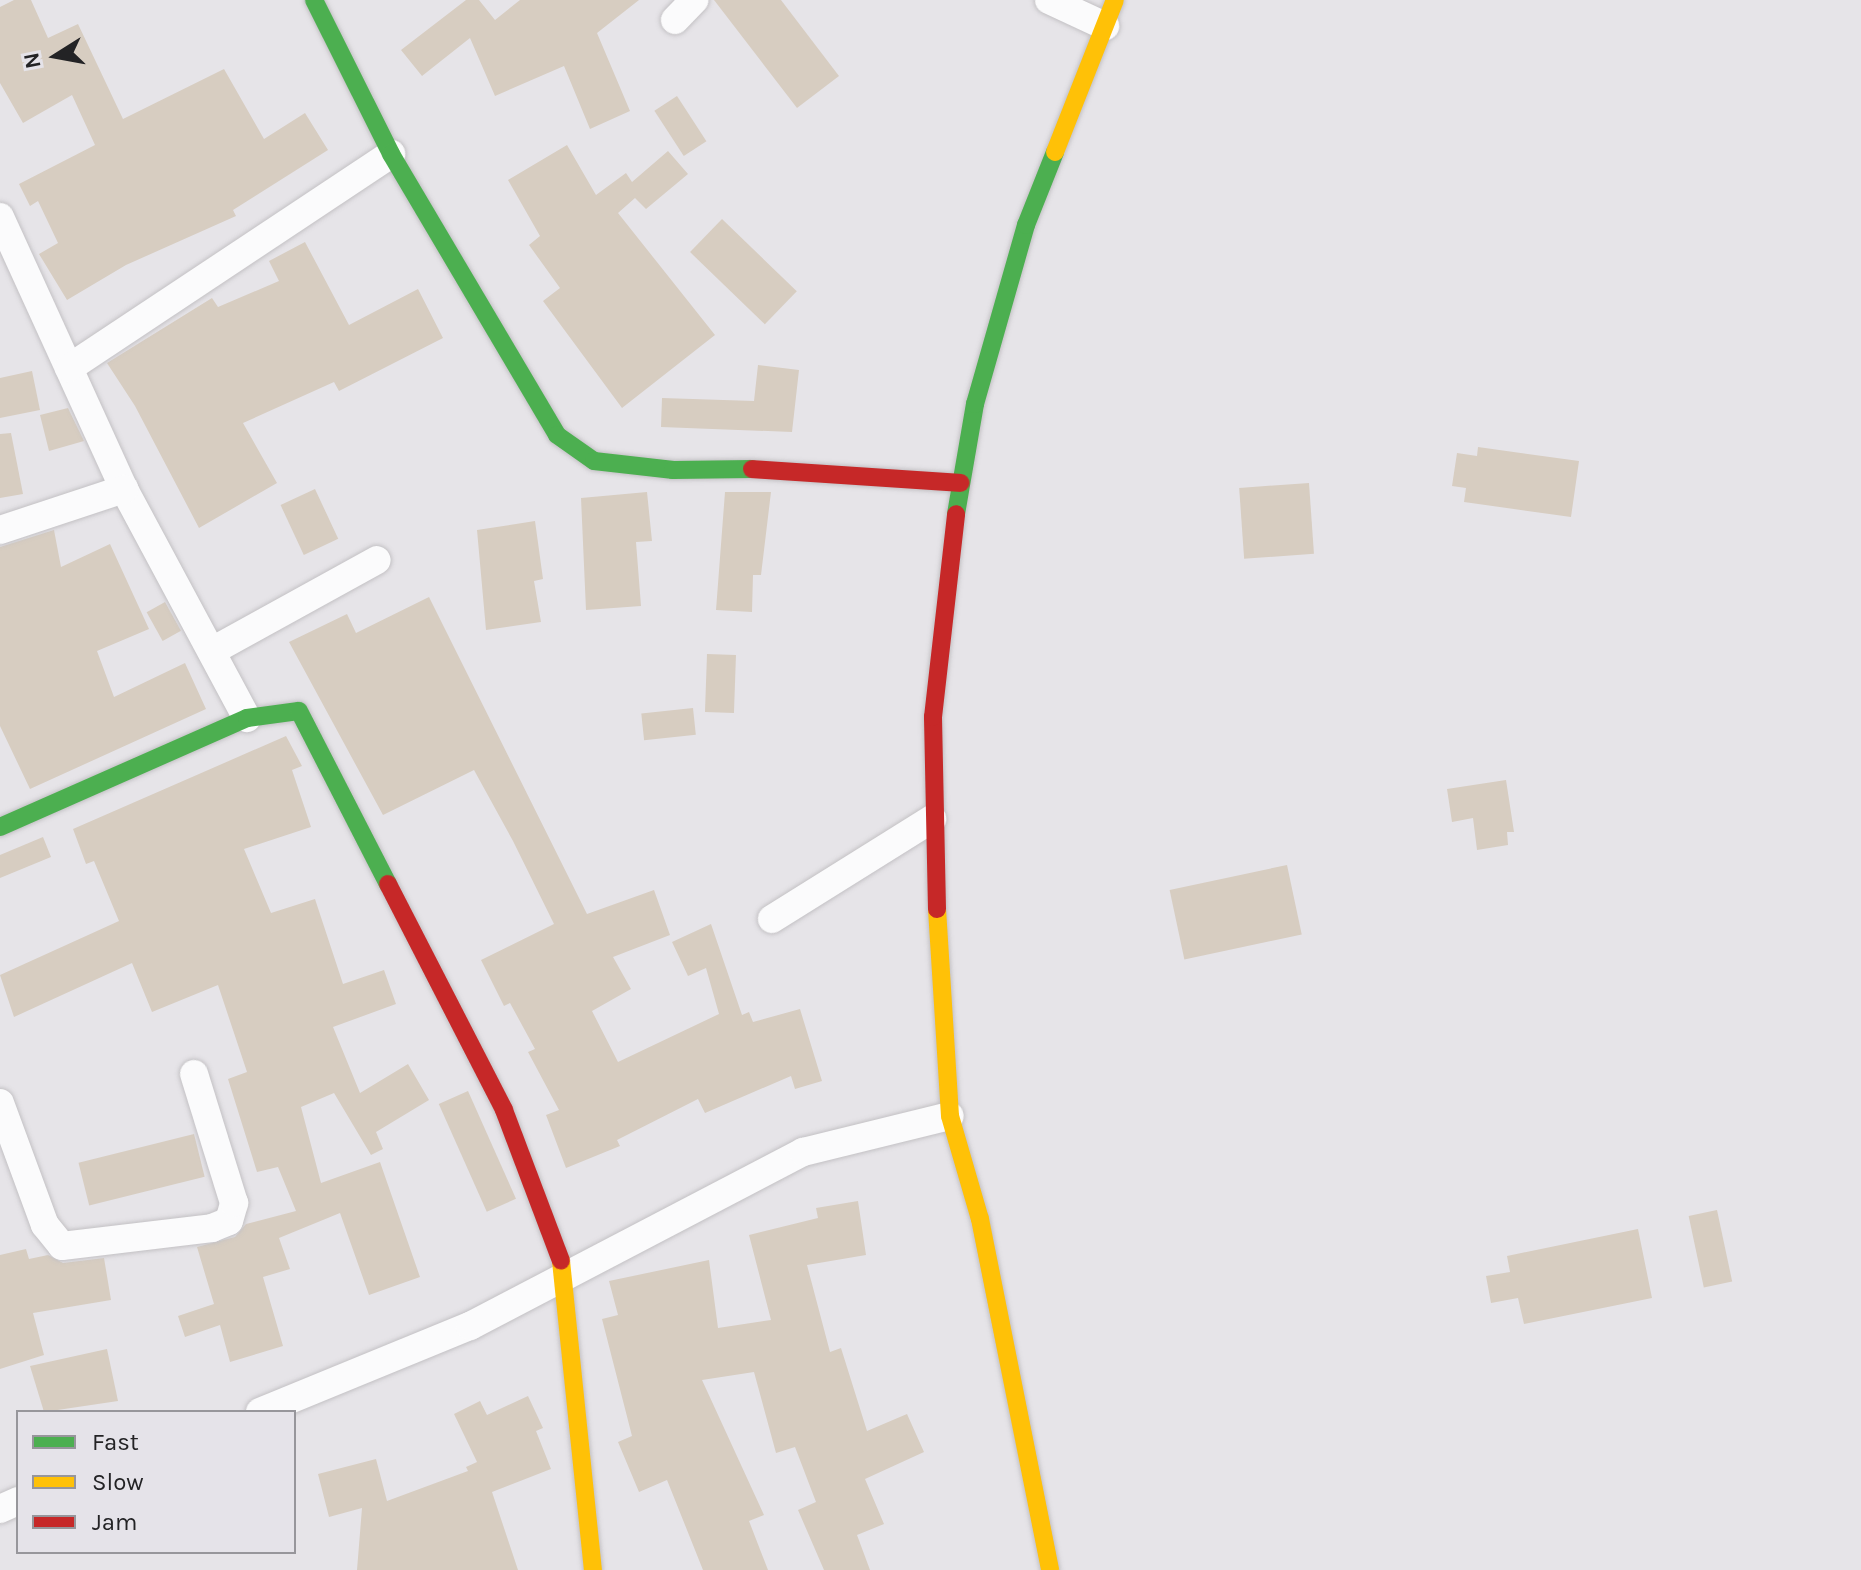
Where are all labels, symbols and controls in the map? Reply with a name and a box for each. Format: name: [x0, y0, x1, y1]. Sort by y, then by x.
north arrow: [16, 16, 96, 96]
text: N: [18, 50, 47, 71]
legend: [16, 1410, 296, 1554]
text: Fast: [92, 1428, 139, 1456]
text: Slow: [92, 1468, 144, 1496]
text: Jam: [92, 1508, 137, 1536]

